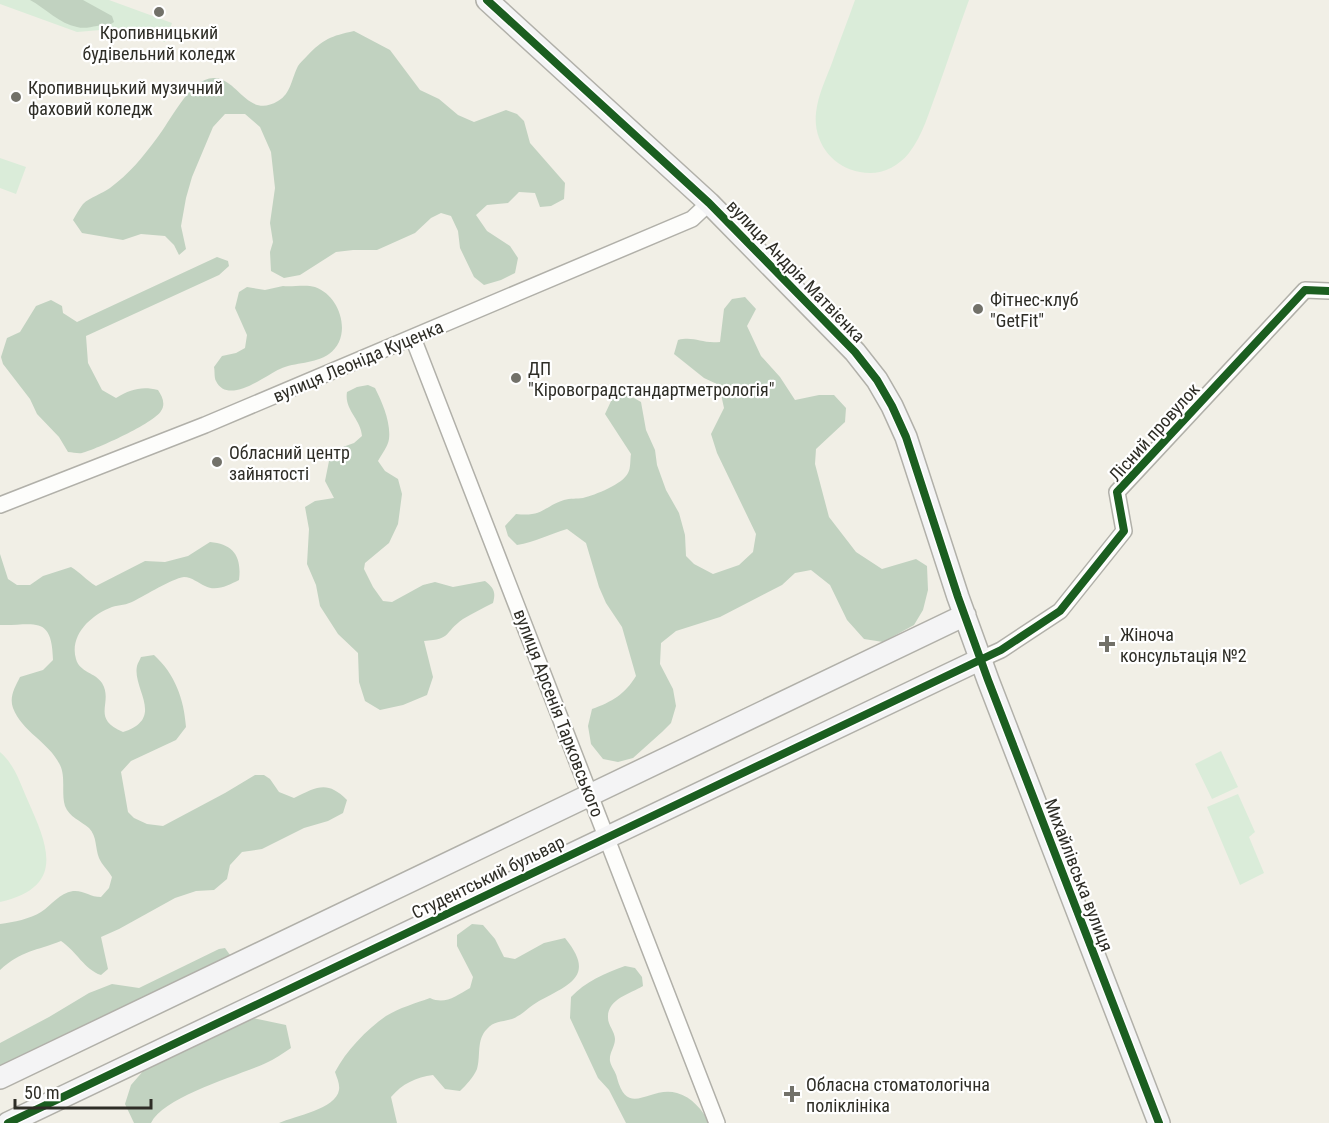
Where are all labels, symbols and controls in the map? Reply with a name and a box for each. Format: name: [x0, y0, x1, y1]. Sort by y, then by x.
marker: Кропивницький будівельний коледж: [152, 5, 166, 19]
place label: Кропивницький будівельний коледж: [83, 22, 236, 64]
place label: Кропивницький музичний фаховий коледж: [28, 77, 223, 119]
marker: Кропивницький музичний фаховий коледж: [9, 90, 23, 104]
street label: вулиця Андрія Матвієнка: [723, 195, 869, 347]
place label: Фітнес-клуб "GetFit": [990, 289, 1079, 331]
marker: Фітнес-клуб "GetFit": [971, 302, 985, 316]
street label: вулиця Леоніда Куценка: [270, 316, 446, 406]
place label: ДП "Кіровоградстандартметрологія": [528, 358, 774, 400]
marker: ДП "Кіровоградстандартметрологія": [509, 371, 523, 385]
street label: Лісний провулок: [1104, 378, 1204, 486]
place label: Обласний центр зайнятості: [229, 442, 350, 484]
marker: Обласний центр зайнятості: [210, 455, 224, 469]
street label: вулиця Арсенія Тарковського: [510, 606, 608, 820]
place label: Жіноча консультація №2: [1120, 624, 1247, 666]
marker: Жіноча консультація №2: [1098, 635, 1116, 653]
street label: Михайлівська вулиця: [1040, 796, 1118, 954]
street label: Студентський бульвар: [408, 831, 568, 923]
scale bar: [15, 1072, 152, 1110]
place label: Обласна стоматологічна поліклініка: [806, 1074, 990, 1116]
text: 50 m: [24, 1082, 59, 1103]
marker: Обласна стоматологічна поліклініка: [783, 1085, 801, 1103]

